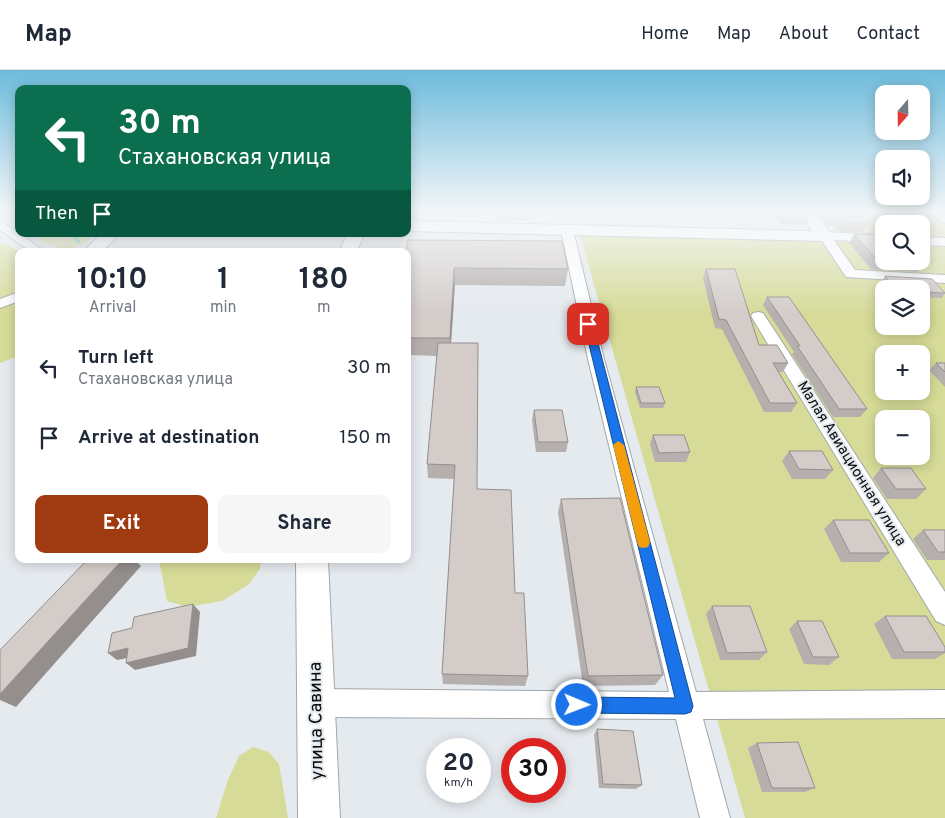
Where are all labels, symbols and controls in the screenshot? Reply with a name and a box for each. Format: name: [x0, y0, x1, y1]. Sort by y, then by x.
text: Map: [25, 20, 72, 50]
text: Home: [641, 23, 689, 46]
text: Map: [717, 23, 751, 46]
text: About: [779, 23, 828, 46]
text: Contact: [856, 23, 920, 46]
north arrow: [875, 85, 930, 140]
map controls: [875, 85, 930, 465]
text: 30 m: [118, 102, 201, 146]
icon: left: [35, 105, 100, 170]
text: Стахановская улица: [118, 145, 331, 172]
button: sound: [875, 150, 930, 205]
icon: arrive: [88, 200, 116, 228]
text: Then: [35, 202, 78, 226]
button: search: [875, 215, 930, 270]
text: 10:10: [77, 262, 148, 299]
text: 1: [217, 262, 229, 299]
text: 180: [299, 262, 349, 299]
button: layers: [875, 280, 930, 335]
text: Arrival: [89, 298, 136, 318]
text: min: [210, 298, 237, 318]
text: m: [317, 298, 331, 318]
pin: [567, 303, 609, 345]
icon: arrive: [574, 310, 602, 338]
button: +: [875, 345, 930, 400]
text: Turn left: [78, 346, 154, 370]
icon: left: [35, 354, 63, 382]
text: 30 m: [347, 356, 391, 380]
text: Стахановская улица: [78, 370, 233, 390]
street label: Малая Авиационная улица: [792, 378, 910, 550]
button: −: [875, 410, 930, 465]
icon: arrive: [35, 424, 63, 452]
text: Arrive at destination: [78, 426, 259, 450]
text: 150 m: [339, 426, 391, 450]
button: Exit: [35, 495, 208, 553]
button: Share: [218, 495, 391, 553]
street label: улица Савина: [304, 662, 330, 780]
position arrow: [550, 678, 602, 730]
speed limit sign: 30: [501, 738, 566, 803]
text: 20: [443, 748, 474, 780]
text: km/h: [444, 775, 473, 791]

